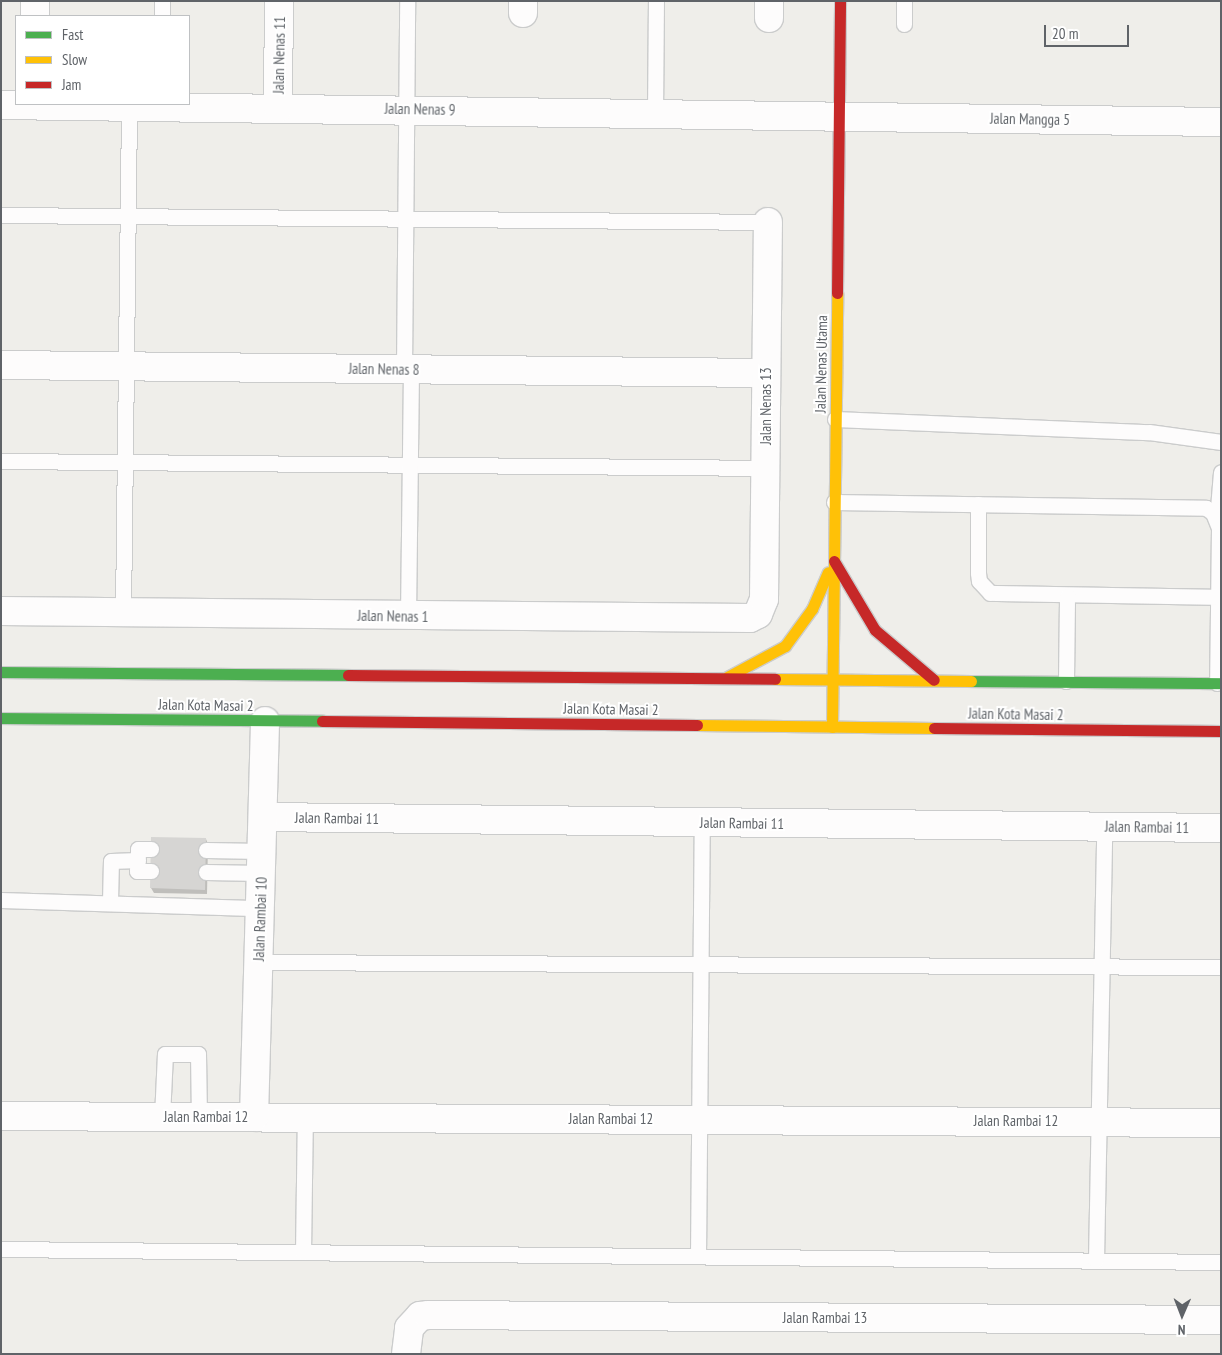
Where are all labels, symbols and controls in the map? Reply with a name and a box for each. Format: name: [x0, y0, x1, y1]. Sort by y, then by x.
legend: [15, 15, 190, 105]
scale bar: [1047, 15, 1132, 47]
street label: Jalan Nenas 11: [269, 16, 289, 94]
text: 20 m: [1052, 24, 1078, 43]
text: Fast: [62, 25, 83, 44]
text: Slow: [62, 50, 87, 69]
text: Jam: [62, 75, 81, 94]
street label: Jalan Nenas 9: [384, 99, 456, 119]
street label: Jalan Mangga 5: [990, 109, 1070, 129]
street label: Jalan Nenas Utama: [811, 315, 831, 413]
street label: Jalan Nenas 8: [348, 359, 420, 379]
street label: Jalan Nenas 13: [757, 367, 775, 445]
street label: Jalan Nenas 1: [357, 606, 429, 626]
street label: Jalan Kota Masai 2: [158, 695, 254, 715]
street label: Jalan Kota Masai 2: [563, 699, 659, 719]
street label: Jalan Kota Masai 2: [968, 704, 1064, 724]
street label: Jalan Rambai 11: [295, 808, 379, 828]
street label: Jalan Rambai 11: [700, 813, 784, 833]
street label: Jalan Rambai 11: [1105, 817, 1189, 837]
street label: Jalan Rambai 10: [250, 877, 270, 961]
street label: Jalan Rambai 12: [164, 1108, 248, 1126]
street label: Jalan Rambai 12: [569, 1110, 653, 1128]
street label: Jalan Rambai 12: [974, 1112, 1058, 1130]
north arrow: [1157, 1290, 1207, 1340]
street label: Jalan Rambai 13: [783, 1309, 867, 1327]
text: N: [1178, 1321, 1186, 1339]

